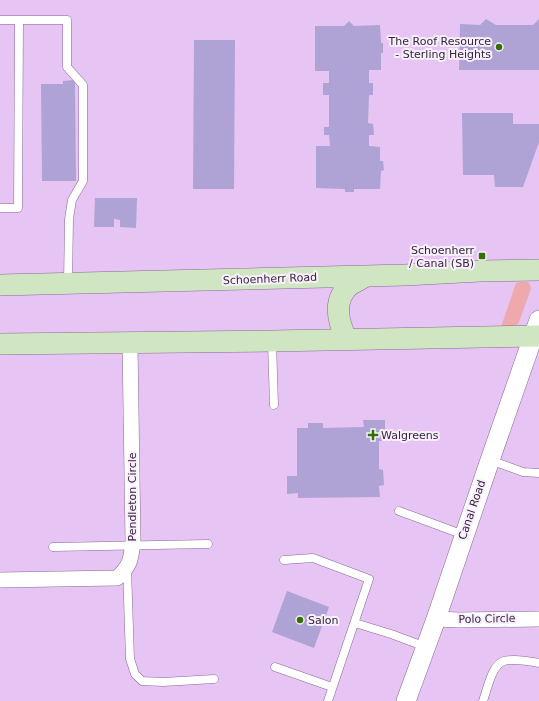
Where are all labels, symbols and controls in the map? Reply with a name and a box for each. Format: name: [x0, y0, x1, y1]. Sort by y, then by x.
place label: The Roof Resource - Sterling Heights: [388, 35, 491, 61]
marker: The Roof Resource - Sterling Heights: [494, 42, 504, 52]
place label: Schoenherr / Canal (SB): [409, 244, 474, 270]
marker: Schoenherr / Canal (SB): [477, 251, 487, 261]
street label: Schoenherr Road: [223, 271, 317, 287]
place label: Walgreens: [381, 429, 439, 442]
marker: Walgreens: [368, 430, 378, 440]
street label: Pendleton Circle: [126, 452, 139, 542]
street label: Canal Road: [456, 478, 488, 542]
street label: Polo Circle: [458, 612, 516, 626]
place label: Salon: [308, 614, 339, 627]
marker: Salon: [295, 615, 305, 625]

